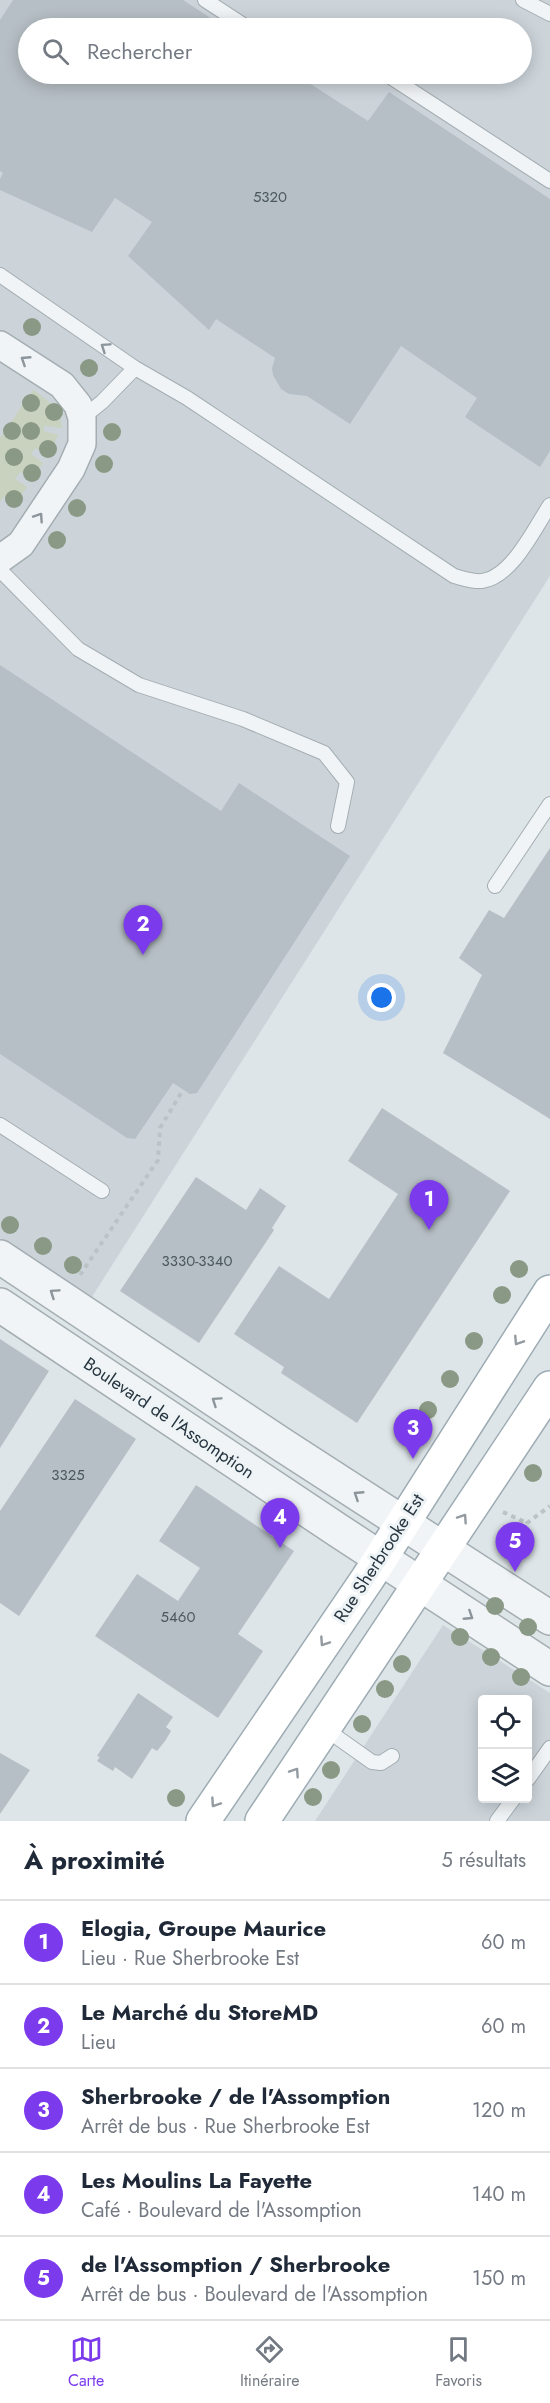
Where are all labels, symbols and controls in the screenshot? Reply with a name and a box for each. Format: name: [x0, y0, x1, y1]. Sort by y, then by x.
search box: [18, 18, 532, 84]
icon: search: [39, 35, 72, 68]
text: Rechercher: [87, 35, 192, 67]
house number: 5320: [253, 186, 287, 208]
one-way arrow: [100, 343, 111, 354]
one-way arrow: [21, 356, 31, 368]
one-way arrow: [32, 513, 43, 524]
pin: 2: [124, 906, 162, 955]
your location: [367, 983, 396, 1012]
pin: 1: [410, 1180, 448, 1230]
house number: 3330-3340: [162, 1250, 232, 1272]
one-way arrow: [50, 1289, 61, 1300]
one-way arrow: [514, 1335, 526, 1345]
street label: Boulevard de l'Assomption: [78, 1351, 260, 1485]
one-way arrow: [212, 1397, 223, 1408]
pin: 3: [394, 1410, 432, 1459]
house number: 3325: [51, 1464, 85, 1486]
street label: Rue Sherbrooke Est: [328, 1488, 431, 1627]
one-way arrow: [354, 1491, 365, 1502]
pin: 4: [260, 1498, 300, 1548]
one-way arrow: [456, 1514, 468, 1524]
pin: 5: [496, 1522, 534, 1572]
house number: 5460: [161, 1606, 195, 1628]
one-way arrow: [462, 1609, 473, 1620]
one-way arrow: [320, 1635, 331, 1646]
map controls: [478, 1695, 532, 1803]
button: locate: [478, 1695, 532, 1749]
button: layers: [478, 1749, 532, 1803]
one-way arrow: [288, 1768, 299, 1779]
one-way arrow: [211, 1797, 222, 1808]
text: À proximité: [24, 1841, 165, 1879]
text: 5 résultats: [441, 1846, 526, 1875]
text: Elogia, Groupe Maurice: [81, 1912, 326, 1944]
text: 1: [38, 1928, 49, 1957]
text: 60 m: [481, 1928, 526, 1957]
text: Lieu · Rue Sherbrooke Est: [81, 1944, 299, 1973]
text: Le Marché du StoreMD: [81, 1996, 318, 2028]
text: 2: [37, 2012, 50, 2041]
text: 60 m: [481, 2012, 526, 2041]
text: Lieu: [81, 2028, 116, 2057]
text: Sherbrooke / de l'Assomption: [81, 2080, 390, 2112]
text: 3: [37, 2096, 50, 2125]
text: 120 m: [472, 2096, 526, 2125]
text: Arrêt de bus · Rue Sherbrooke Est: [81, 2112, 369, 2141]
text: Les Moulins La Fayette: [81, 2164, 312, 2196]
text: 4: [37, 2180, 50, 2209]
text: 140 m: [472, 2180, 526, 2209]
text: Café · Boulevard de l'Assomption: [81, 2196, 362, 2225]
text: de l'Assomption / Sherbrooke: [81, 2248, 390, 2280]
text: 5: [37, 2264, 50, 2293]
text: 150 m: [472, 2264, 526, 2293]
text: Arrêt de bus · Boulevard de l'Assomption: [81, 2280, 428, 2309]
tab: Carte: [68, 2333, 104, 2392]
tab: Itinéraire: [240, 2333, 299, 2392]
tab: Favoris: [435, 2333, 482, 2392]

